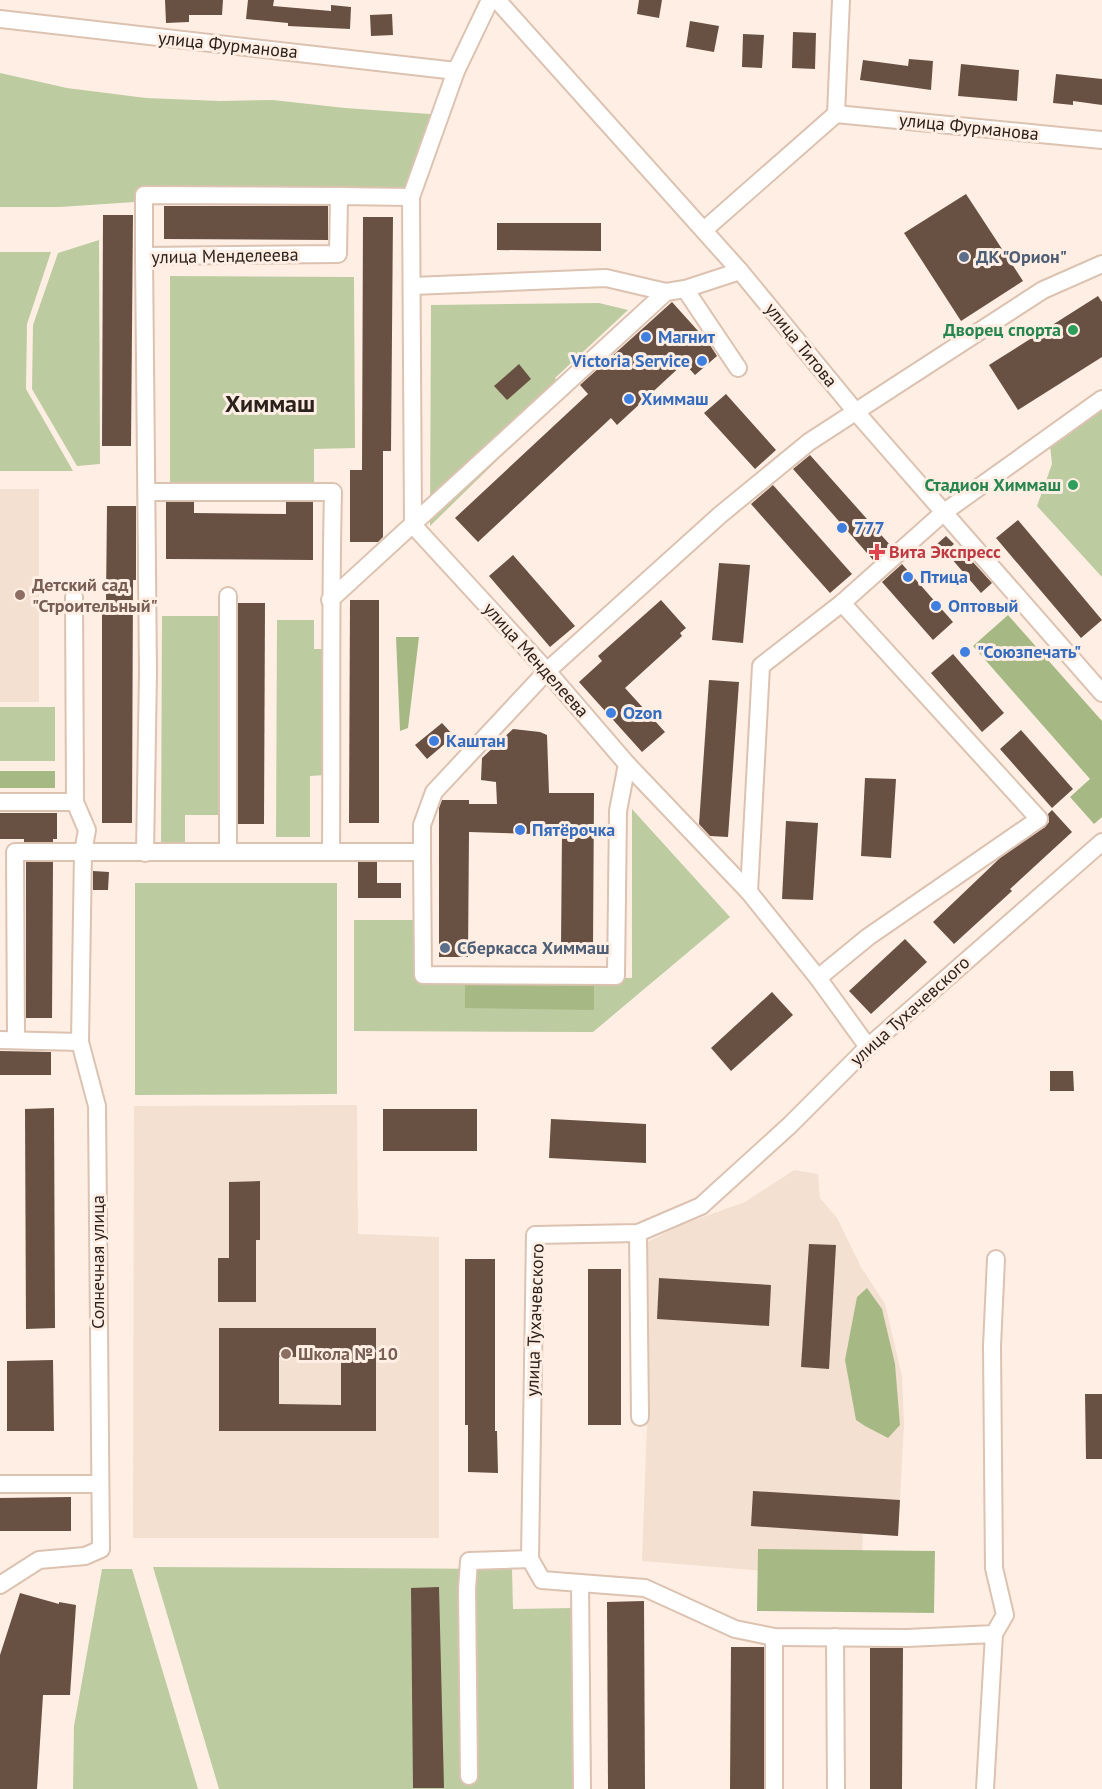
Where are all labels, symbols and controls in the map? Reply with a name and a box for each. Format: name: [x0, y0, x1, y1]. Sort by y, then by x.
street label: улица Фурманова: [157, 26, 299, 63]
street label: улица Фурманова: [898, 108, 1040, 145]
street label: улица Менделеева: [151, 243, 299, 268]
place label: ДК "Орион": [976, 245, 1067, 268]
marker: ДК "Орион": [957, 250, 971, 264]
street label: улица Титова: [760, 298, 843, 392]
place label: Дворец спорта: [943, 318, 1061, 341]
marker: Дворец спорта: [1066, 323, 1080, 337]
place label: Магнит: [658, 325, 716, 348]
marker: Магнит: [639, 330, 653, 344]
place label: Victoria Service: [570, 349, 690, 372]
marker: Victoria Service: [695, 354, 709, 368]
place label: Химмаш: [641, 387, 709, 410]
district label: Химмаш: [225, 388, 315, 419]
marker: Химмаш: [622, 392, 636, 406]
place label: Стадион Химмаш: [924, 473, 1061, 496]
marker: Стадион Химмаш: [1066, 478, 1080, 492]
place label: 777: [854, 516, 885, 539]
marker: 777: [835, 521, 849, 535]
place label: Вита Экспресс: [889, 540, 1001, 563]
marker: Вита Экспресс: [870, 545, 884, 559]
place label: Птица: [920, 565, 968, 588]
marker: Птица: [901, 570, 915, 584]
place label: Детский сад "Строительный": [32, 573, 158, 617]
marker: Детский сад "Строительный": [13, 588, 27, 602]
place label: Оптовый: [948, 594, 1018, 617]
street label: улица Менделеева: [479, 597, 594, 722]
marker: Оптовый: [929, 599, 943, 613]
place label: "Союзпечать": [977, 640, 1081, 663]
marker: "Союзпечать": [958, 645, 972, 659]
place label: Ozon: [623, 701, 662, 724]
marker: Ozon: [604, 706, 618, 720]
place label: Каштан: [446, 729, 506, 752]
marker: Каштан: [427, 734, 441, 748]
place label: Пятёрочка: [532, 818, 615, 841]
marker: Пятёрочка: [513, 823, 527, 837]
place label: Сберкасса Химмаш: [457, 936, 610, 959]
marker: Сберкасса Химмаш: [438, 941, 452, 955]
street label: улица Тухачевского: [845, 951, 974, 1070]
street label: Солнечная улица: [86, 1195, 109, 1329]
street label: улица Тухачевского: [520, 1243, 549, 1397]
place label: Школа № 10: [298, 1342, 398, 1365]
marker: Школа № 10: [279, 1347, 293, 1361]

